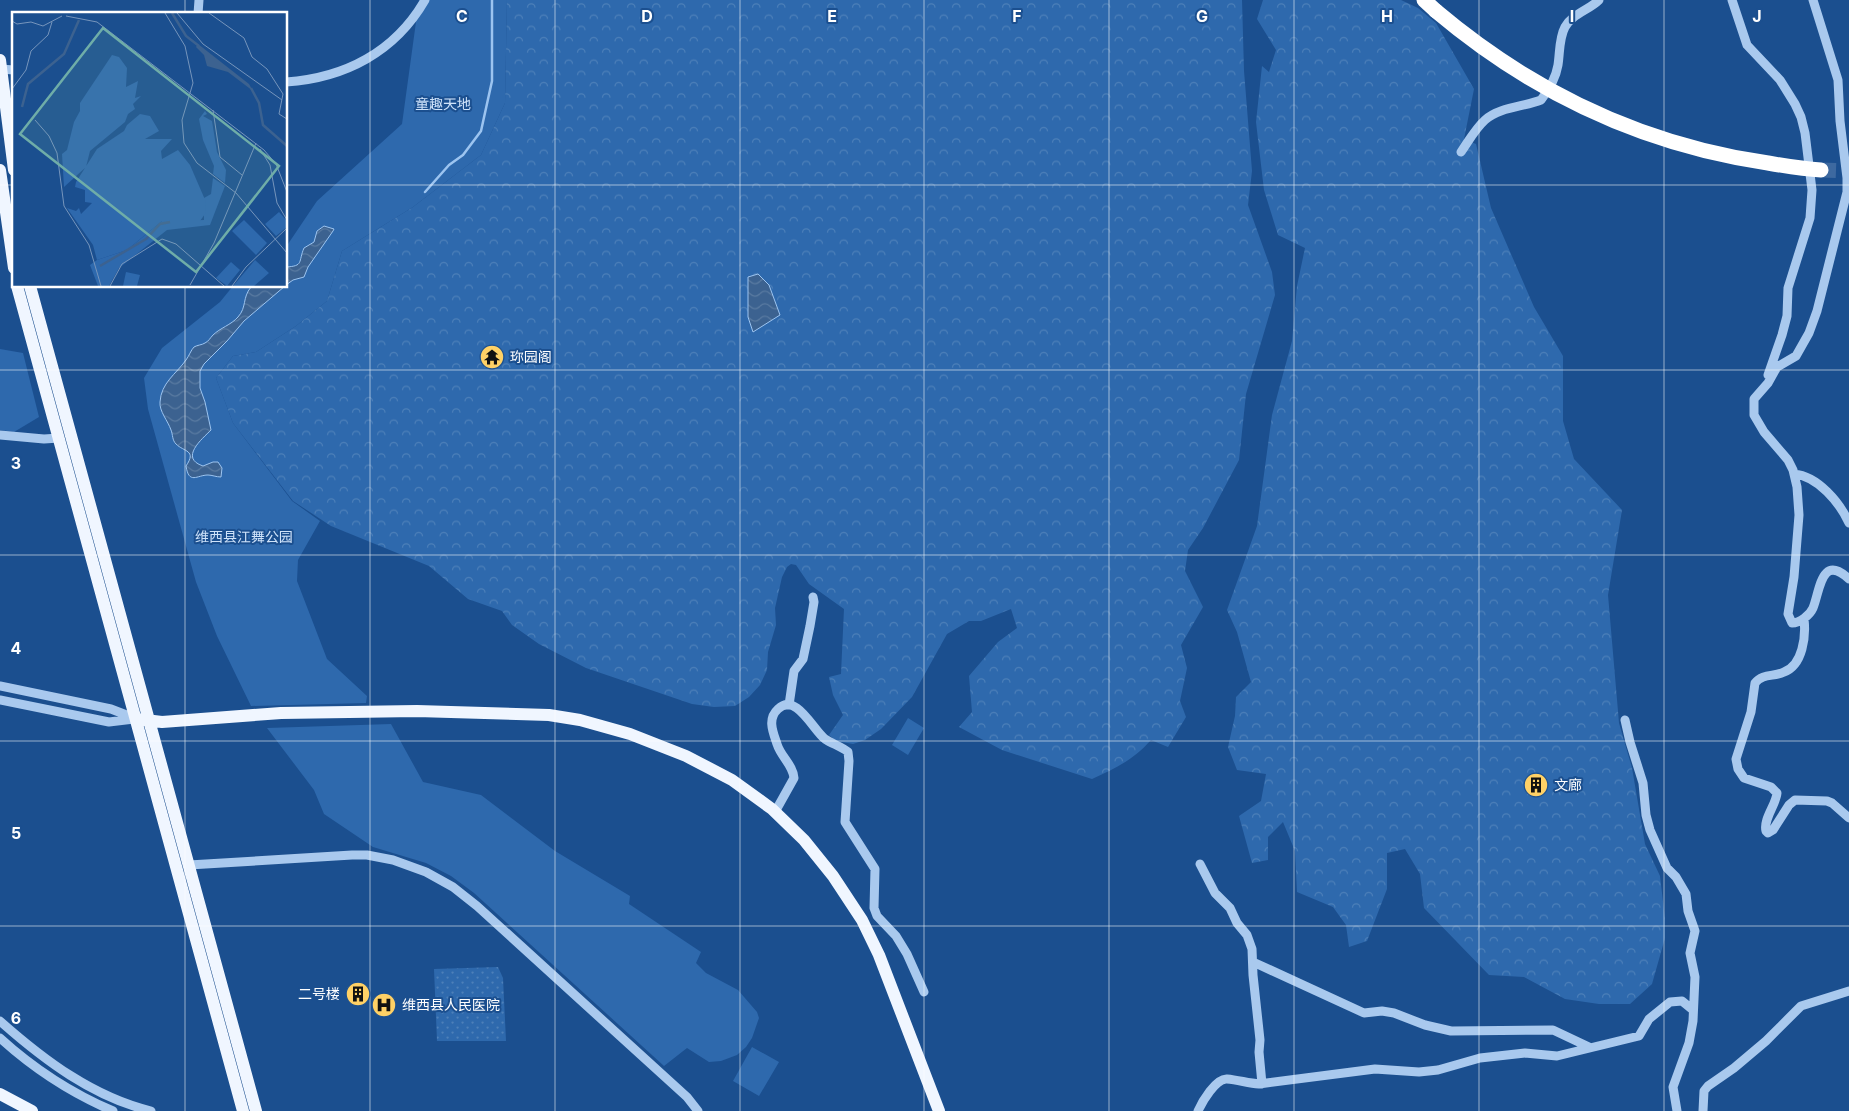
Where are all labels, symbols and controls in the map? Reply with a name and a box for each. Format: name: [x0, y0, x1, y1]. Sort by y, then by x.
text: C: [456, 6, 468, 26]
text: D: [641, 6, 653, 26]
text: E: [827, 6, 837, 26]
text: F: [1012, 6, 1022, 26]
text: G: [1196, 6, 1208, 26]
text: H: [1381, 6, 1393, 26]
text: I: [1570, 6, 1574, 26]
text: J: [1752, 6, 1762, 26]
inset map: [12, 12, 288, 288]
park label: 童趣天地: [415, 95, 471, 112]
temple icon: 珎园阁: [479, 344, 505, 370]
place label: 珎园阁: [510, 348, 552, 365]
text: 3: [11, 453, 21, 473]
park label: 维西县江舞公园: [195, 528, 293, 545]
text: 4: [11, 638, 22, 658]
building icon: 文廊: [1523, 772, 1549, 798]
place label: 文廊: [1554, 776, 1582, 793]
text: 5: [11, 823, 21, 843]
building icon: 二号楼: [345, 981, 371, 1007]
place label: 二号楼: [298, 985, 340, 1002]
hospital icon: 维西县人民医院: [371, 992, 397, 1018]
place label: 维西县人民医院: [402, 996, 500, 1013]
text: 6: [11, 1008, 21, 1028]

